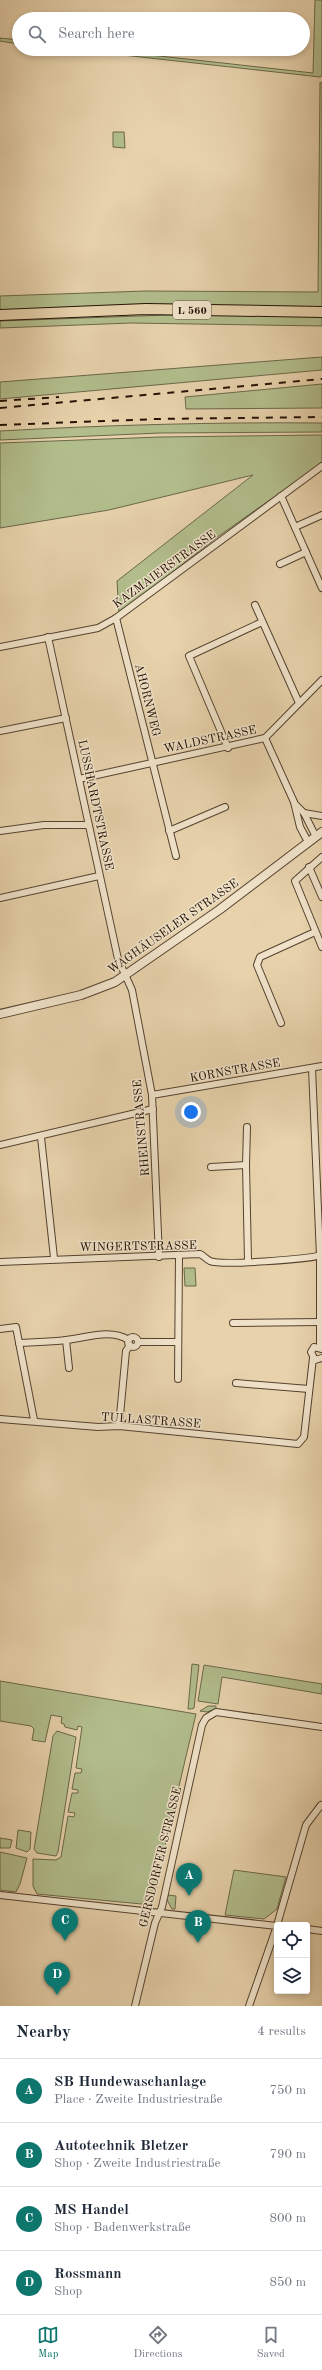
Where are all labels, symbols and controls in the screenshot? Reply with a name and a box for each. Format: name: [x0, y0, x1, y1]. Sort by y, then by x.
search box: [12, 12, 310, 56]
icon: search: [26, 23, 48, 45]
text: Search here: [58, 27, 135, 42]
road number: L 560: [173, 301, 211, 319]
street label: KAZMAIERSTRASSE: [111, 529, 218, 611]
street label: AHORNWEG: [132, 663, 162, 738]
street label: WALDSTRASSE: [163, 724, 258, 756]
street label: LUSSHARDTSTRASSE: [75, 739, 115, 872]
street label: WAGHÄUSELER STRASSE: [104, 874, 241, 977]
street label: KORNSTRASSE: [189, 1057, 281, 1085]
street label: RHEINSTRASSE: [132, 1079, 152, 1177]
your location: [181, 1102, 201, 1122]
street label: WINGERTSTRASSE: [79, 1240, 197, 1254]
street label: TULLASTRASSE: [101, 1412, 201, 1430]
street label: GERSDORFER STRASSE: [138, 1786, 184, 1929]
pin: A: [176, 1863, 202, 1896]
pin: C: [52, 1908, 78, 1941]
pin: B: [185, 1910, 211, 1943]
map controls: [274, 1922, 310, 1994]
button: locate: [274, 1922, 310, 1958]
button: layers: [274, 1958, 310, 1994]
pin: D: [44, 1962, 70, 1995]
text: Nearby: [16, 2024, 71, 2041]
text: 4 results: [257, 2025, 306, 2038]
text: SB Hundewaschanlage: [54, 2075, 206, 2090]
text: A: [24, 2084, 34, 2097]
text: 750 m: [269, 2084, 306, 2097]
text: Place · Zweite Industriestraße: [54, 2093, 223, 2106]
text: Autotechnik Bletzer: [54, 2139, 188, 2154]
text: B: [24, 2148, 34, 2161]
text: 790 m: [269, 2148, 306, 2161]
text: Shop · Zweite Industriestraße: [54, 2157, 220, 2170]
text: MS Handel: [54, 2203, 129, 2218]
text: C: [25, 2212, 33, 2225]
text: 800 m: [269, 2212, 306, 2225]
text: Shop · Badenwerkstraße: [54, 2221, 191, 2234]
text: Rossmann: [54, 2267, 122, 2282]
text: D: [24, 2276, 34, 2289]
text: 850 m: [269, 2276, 306, 2289]
text: Shop: [54, 2285, 82, 2298]
tab: Map: [37, 2324, 59, 2362]
tab: Directions: [134, 2324, 182, 2362]
tab: Saved: [257, 2324, 285, 2362]

